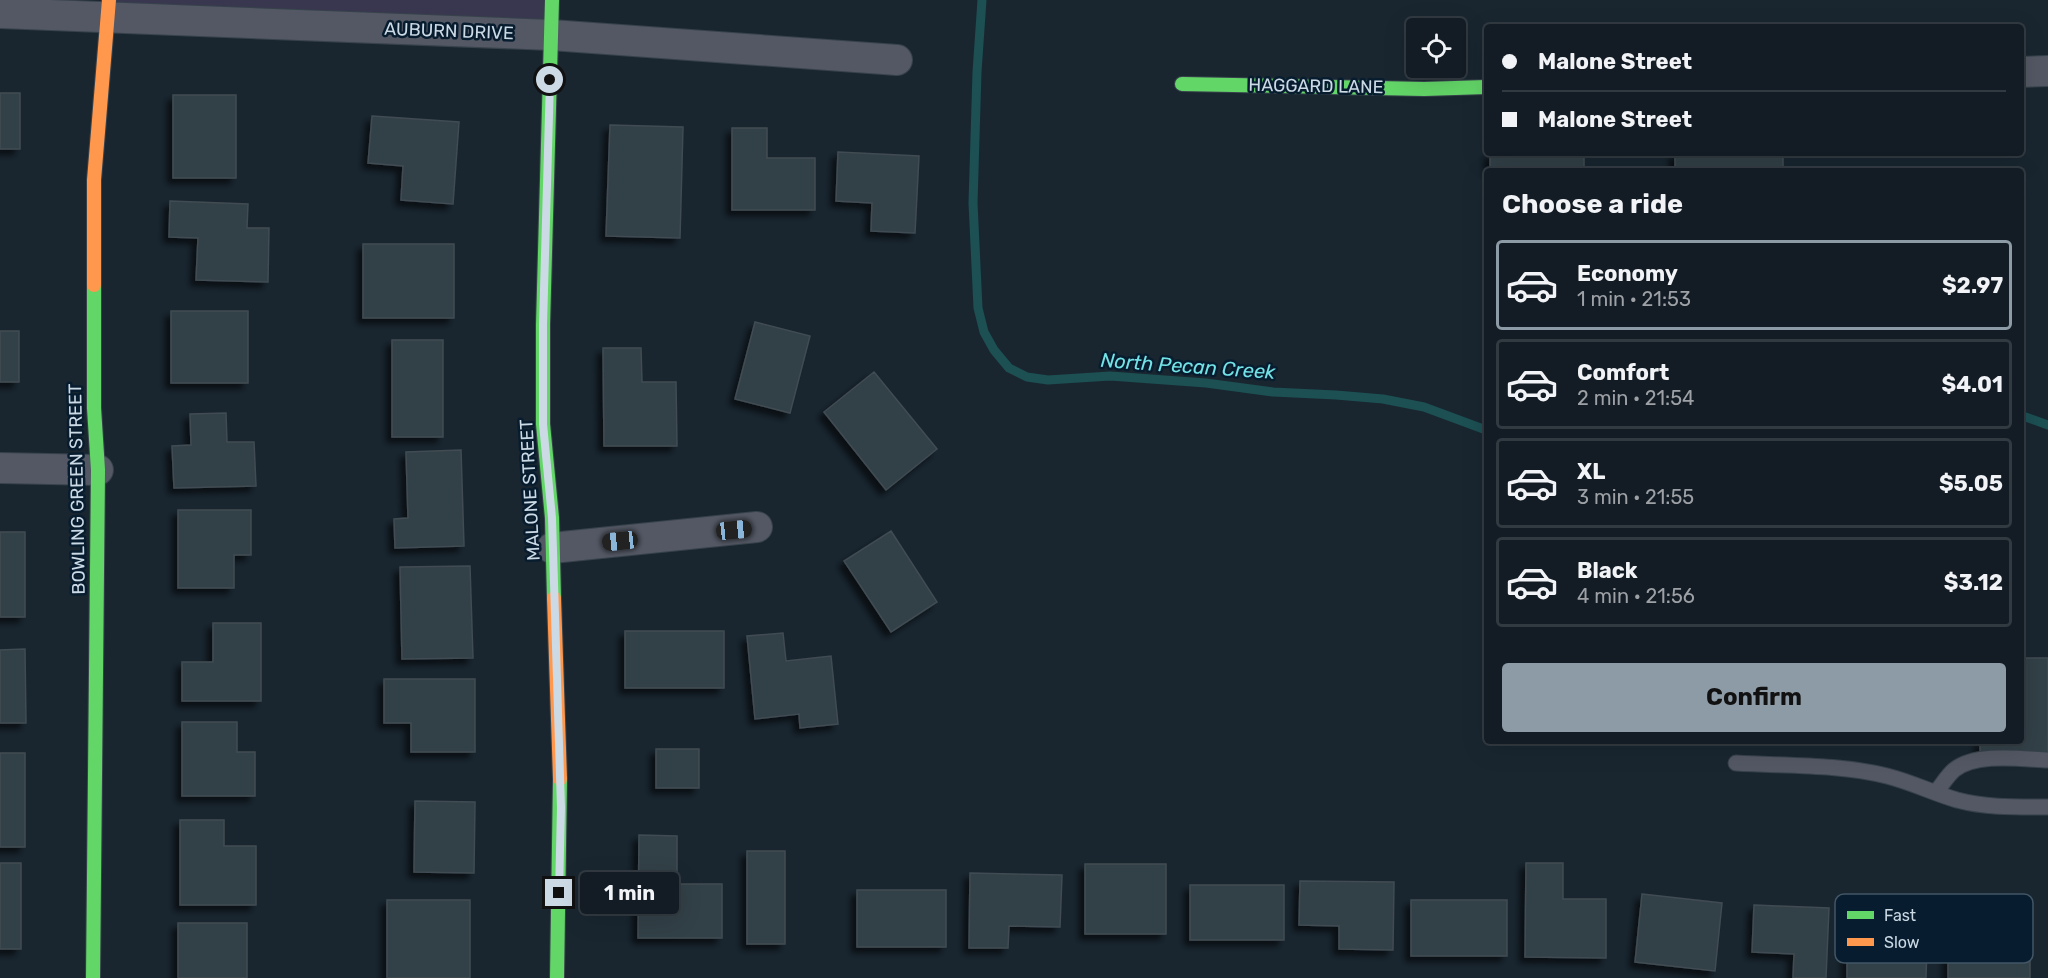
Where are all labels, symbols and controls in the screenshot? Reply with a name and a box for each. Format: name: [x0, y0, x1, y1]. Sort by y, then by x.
street label: AUBURN DRIVE: [384, 18, 514, 44]
map controls: [1406, 18, 1466, 78]
button: locate: [1406, 18, 1466, 78]
text: Malone Street: [1538, 48, 1692, 75]
route start: [536, 66, 563, 93]
street label: HAGGARD LANE: [1248, 74, 1384, 98]
text: Malone Street: [1538, 106, 1692, 133]
text: Choose a ride: [1502, 188, 1683, 220]
icon: car: [1505, 258, 1559, 312]
text: Economy: [1577, 260, 1678, 287]
text: $2.97: [1942, 272, 2003, 299]
text: 1 min · 21:53: [1577, 287, 1691, 311]
water label: North Pecan Creek: [1100, 348, 1277, 384]
icon: car: [1505, 357, 1559, 411]
text: Comfort: [1577, 359, 1669, 386]
text: $4.01: [1941, 371, 2003, 398]
street label: BOWLING GREEN STREET: [64, 383, 90, 595]
text: 2 min · 21:54: [1577, 386, 1695, 410]
street label: MALONE STREET: [515, 419, 545, 561]
icon: car: [1505, 456, 1559, 510]
text: XL: [1577, 458, 1605, 485]
text: $5.05: [1939, 470, 2003, 497]
text: 3 min · 21:55: [1577, 485, 1694, 509]
car: [715, 519, 753, 541]
car: [601, 530, 639, 552]
icon: car: [1505, 555, 1559, 609]
text: Black: [1577, 557, 1638, 584]
text: $3.12: [1944, 569, 2003, 596]
text: 4 min · 21:56: [1577, 584, 1695, 608]
button: Confirm: [1502, 663, 2006, 732]
callout: 1 min: [580, 872, 679, 914]
route end: [545, 879, 572, 906]
text: 1 min: [604, 881, 655, 905]
legend: [1835, 894, 2033, 963]
text: Fast: [1884, 906, 1916, 925]
text: Slow: [1884, 933, 1920, 952]

